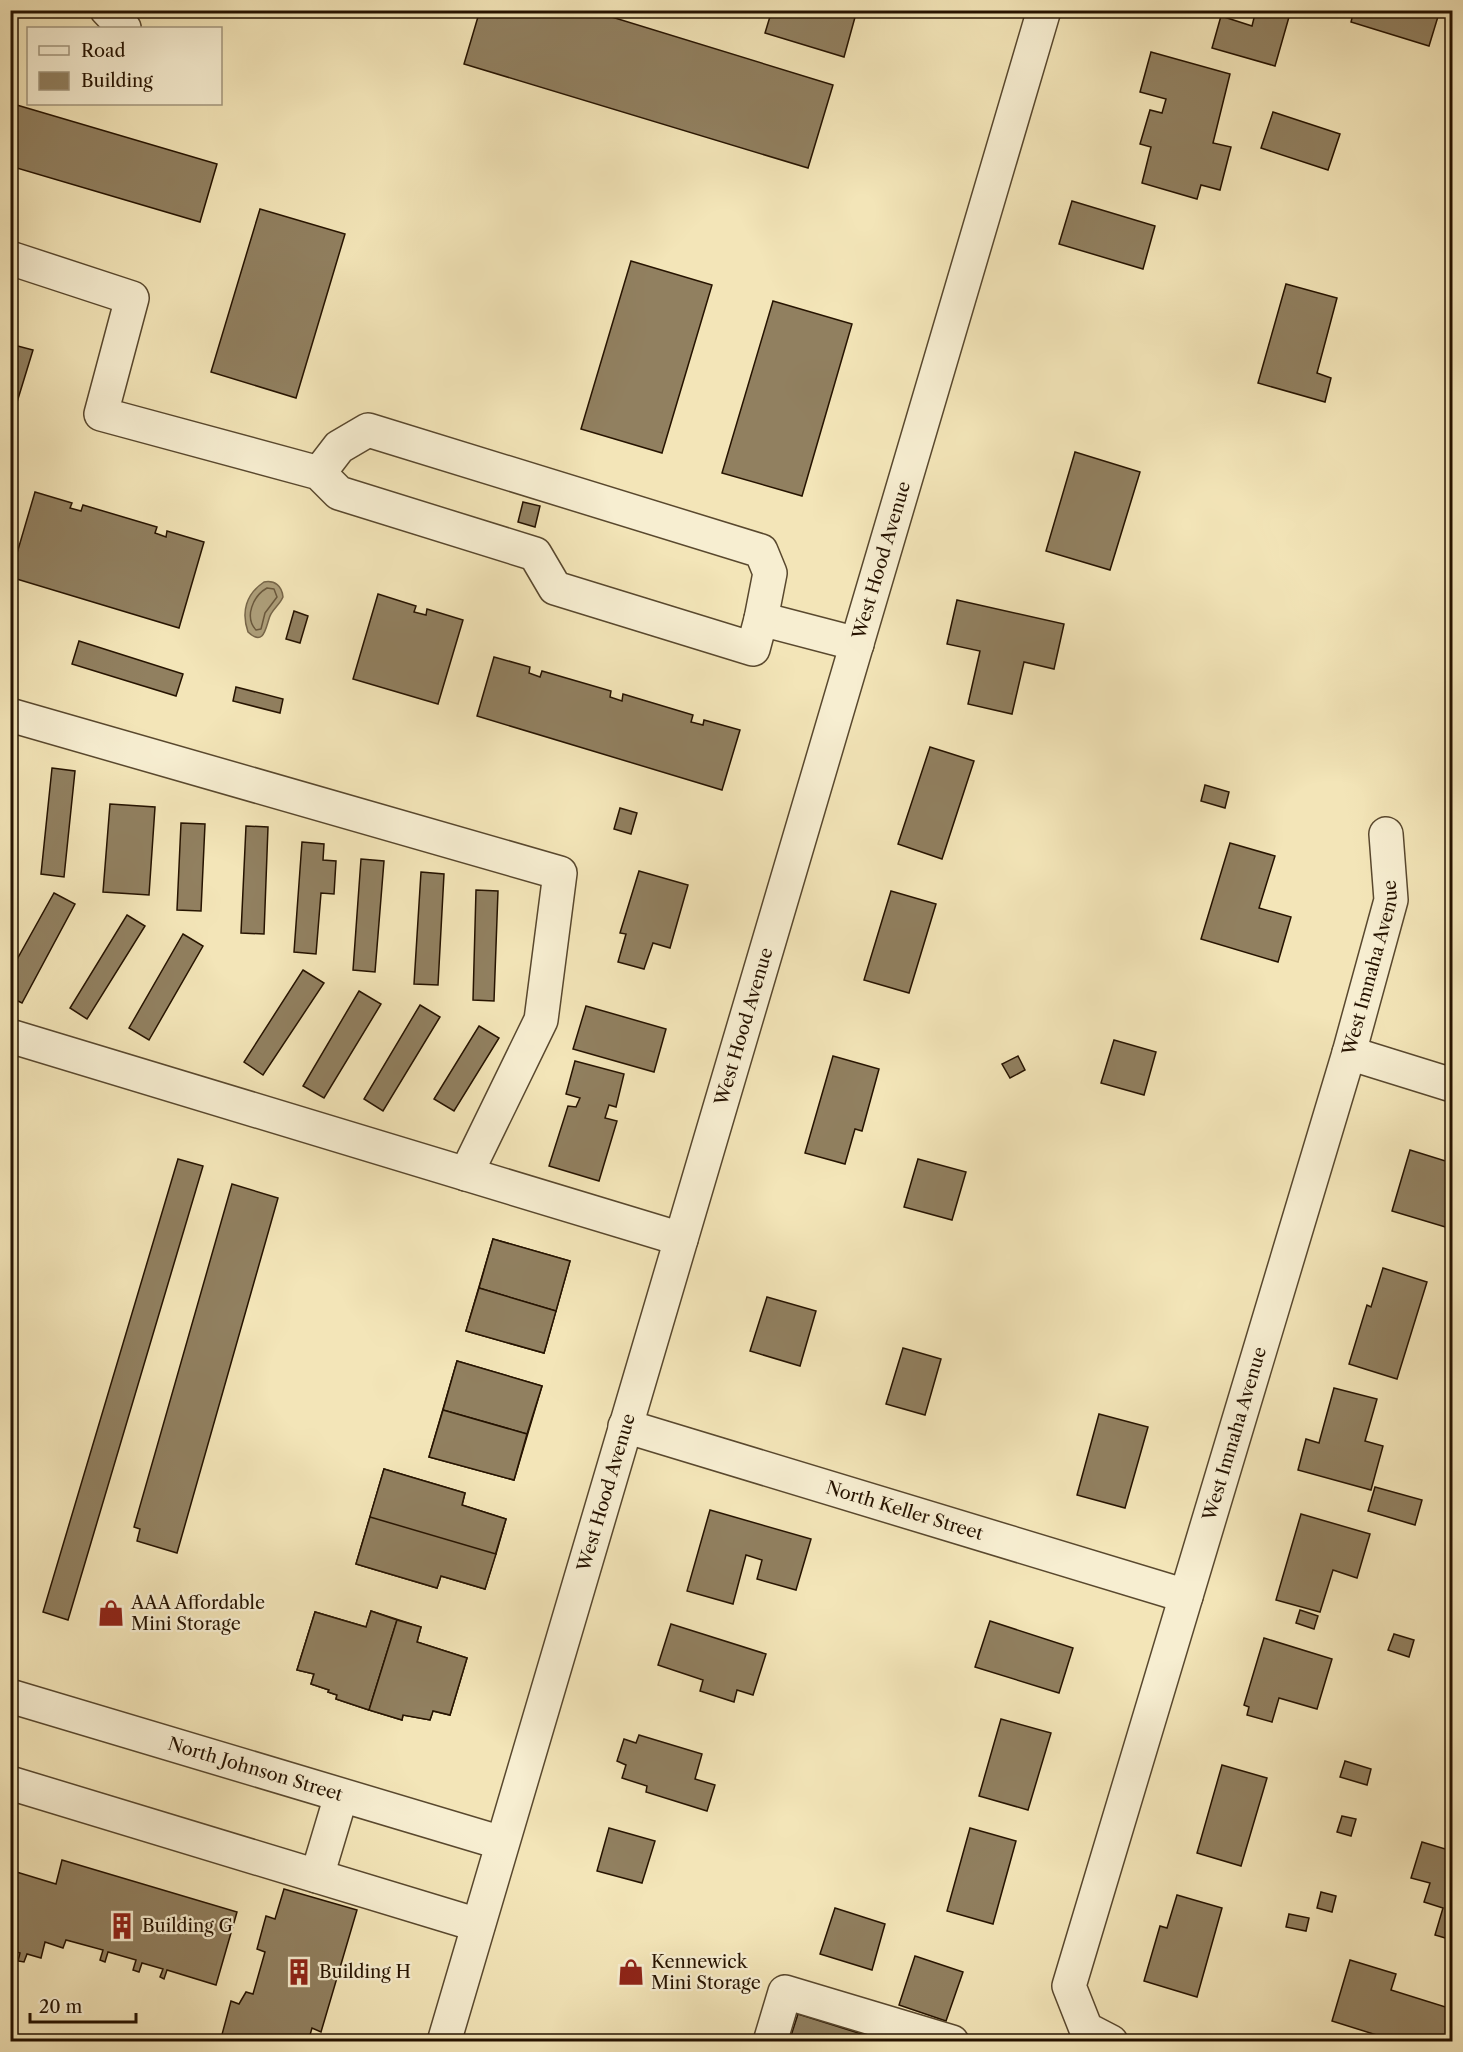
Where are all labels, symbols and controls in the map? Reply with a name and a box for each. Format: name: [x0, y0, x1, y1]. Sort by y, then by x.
legend: [27, 27, 222, 105]
text: Road: [81, 40, 126, 62]
text: Building: [81, 70, 153, 92]
street label: West Hood Avenue: [848, 479, 915, 643]
street label: West Imnaha Avenue: [1338, 879, 1402, 1058]
street label: West Hood Avenue: [710, 945, 778, 1109]
street label: West Imnaha Avenue: [1198, 1344, 1271, 1524]
street label: West Hood Avenue: [572, 1411, 640, 1575]
street label: North Keller Street: [823, 1477, 986, 1545]
place label: AAA Affordable Mini Storage: [130, 1592, 265, 1635]
shop icon: AAA Affordable Mini Storage: [96, 1598, 126, 1628]
street label: North Johnson Street: [165, 1733, 346, 1806]
building icon: Building G: [107, 1911, 137, 1941]
place label: Building G: [142, 1915, 233, 1937]
place label: Kennewick Mini Storage: [651, 1951, 761, 1994]
building icon: Building H: [284, 1957, 314, 1987]
shop icon: Kennewick Mini Storage: [616, 1957, 646, 1987]
place label: Building H: [319, 1961, 411, 1983]
scale bar: [30, 1986, 136, 2024]
text: 20 m: [39, 1996, 83, 2018]

